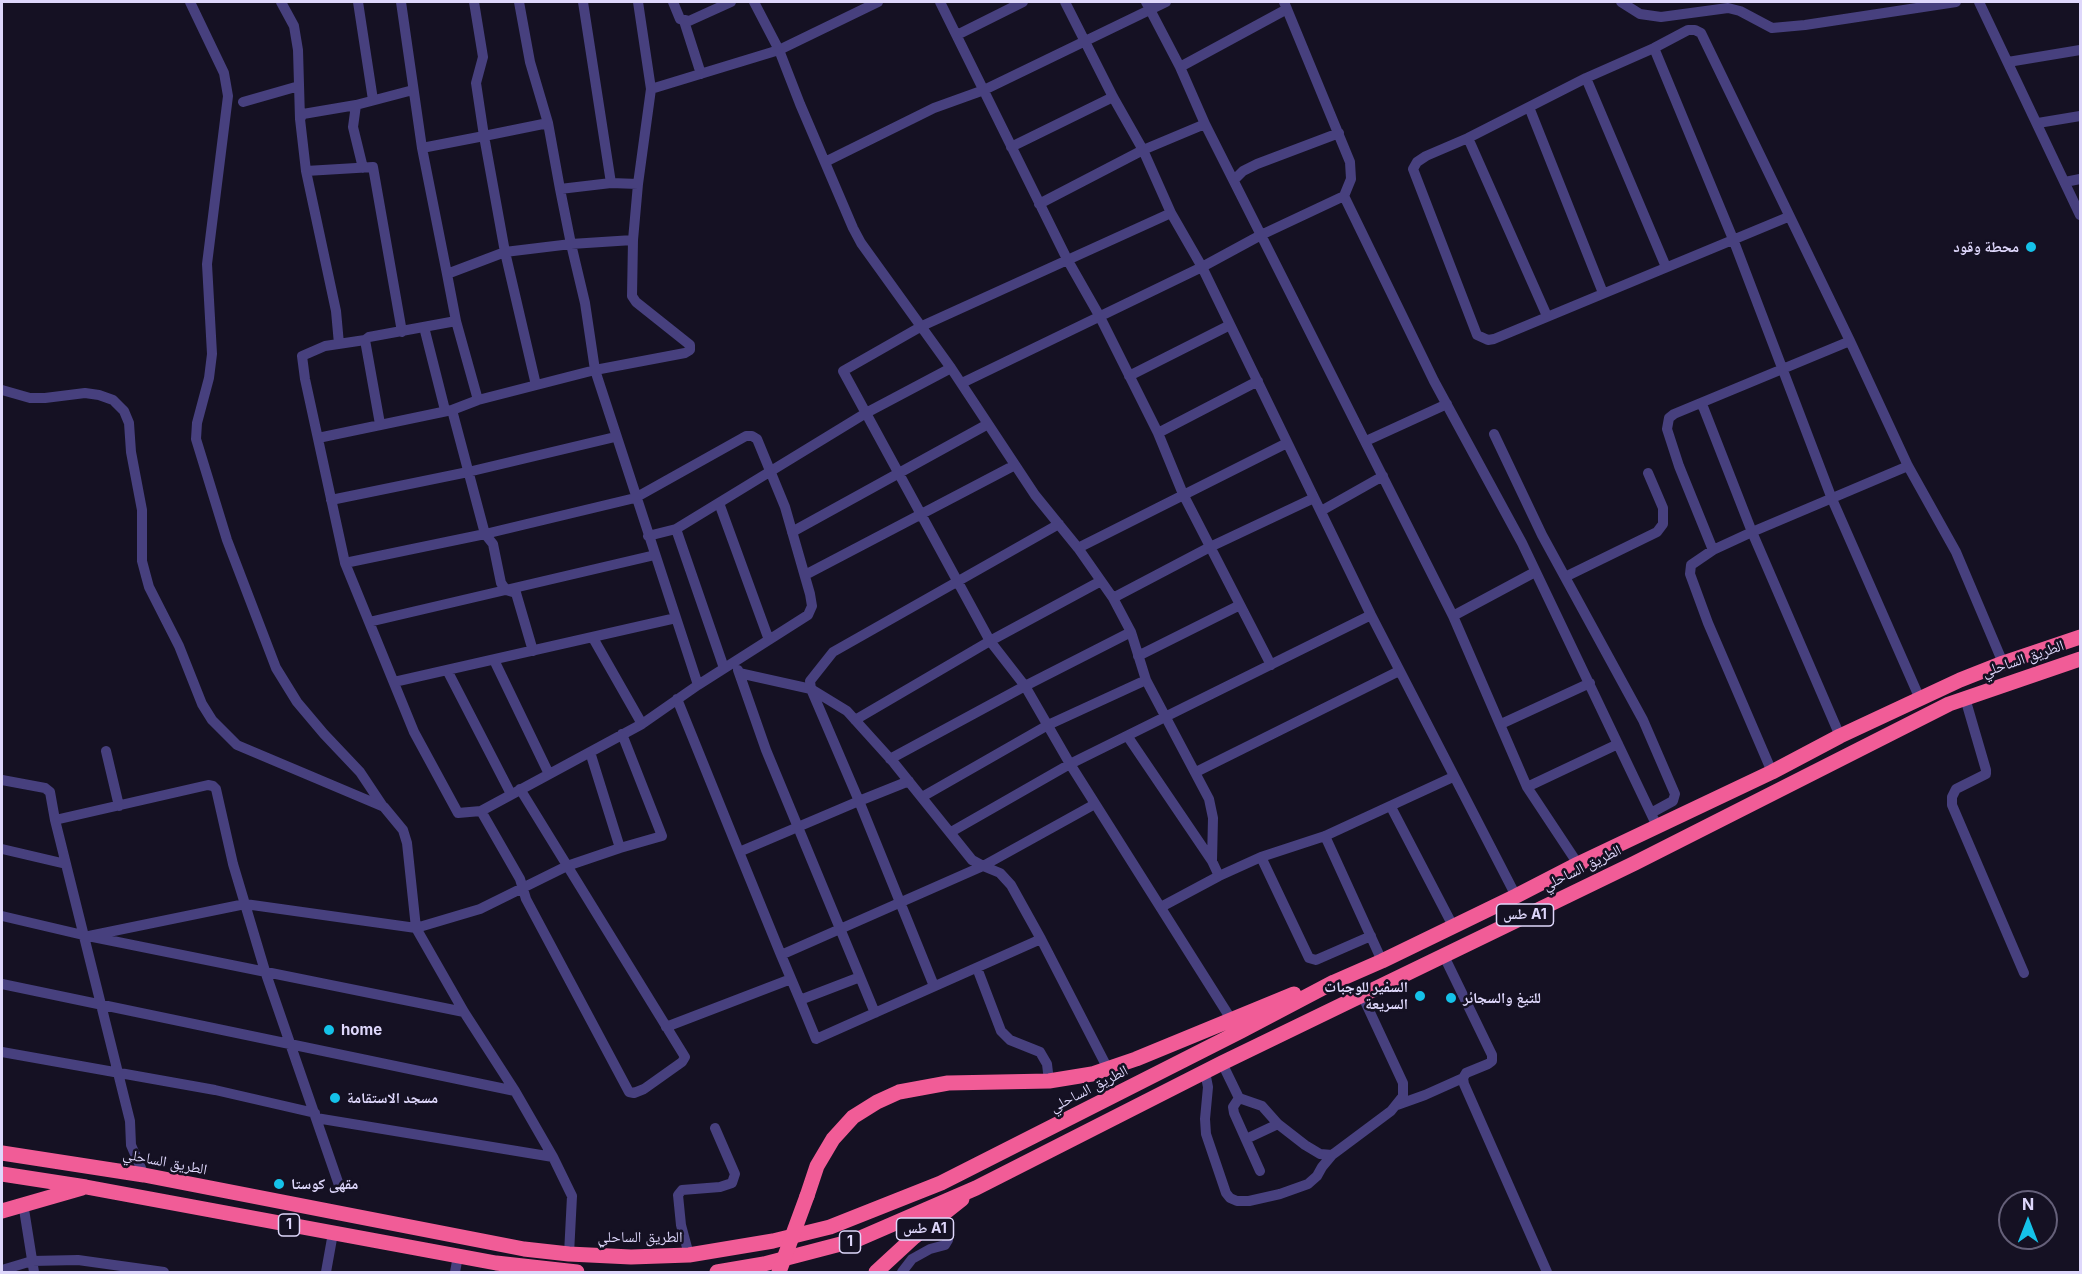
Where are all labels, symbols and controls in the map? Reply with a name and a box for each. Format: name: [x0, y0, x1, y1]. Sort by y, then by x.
place label: محطة وقود: [1953, 238, 2019, 256]
marker: محطة وقود: [2024, 240, 2038, 254]
street label: الطريق الساحلي: [1980, 637, 2066, 681]
street label: الطريق الساحلي: [1540, 841, 1624, 895]
road number: طس A1: [1496, 904, 1553, 926]
place label: السفير للوجبات السريعة: [1324, 978, 1408, 1013]
marker: السفير للوجبات السريعة: [1413, 989, 1427, 1003]
place label: للتيغ والسجائر: [1463, 989, 1541, 1007]
marker: للتيغ والسجائر: [1444, 991, 1458, 1005]
place label: home: [341, 1021, 382, 1039]
marker: home: [322, 1023, 336, 1037]
street label: الطريق الساحلي: [1047, 1062, 1131, 1116]
place label: مسجد الاستقامة: [347, 1089, 438, 1107]
marker: مسجد الاستقامة: [328, 1091, 342, 1105]
street label: الطريق الساحلي: [121, 1145, 209, 1179]
place label: مقهى كوستا: [291, 1175, 358, 1193]
marker: مقهى كوستا: [272, 1177, 286, 1191]
north arrow: [1998, 1190, 2058, 1250]
text: N: [2022, 1194, 2034, 1214]
road number: 1: [278, 1214, 300, 1236]
road number: طس A1: [896, 1218, 954, 1240]
street label: الطريق الساحلي: [597, 1228, 683, 1246]
road number: 1: [840, 1231, 860, 1253]

